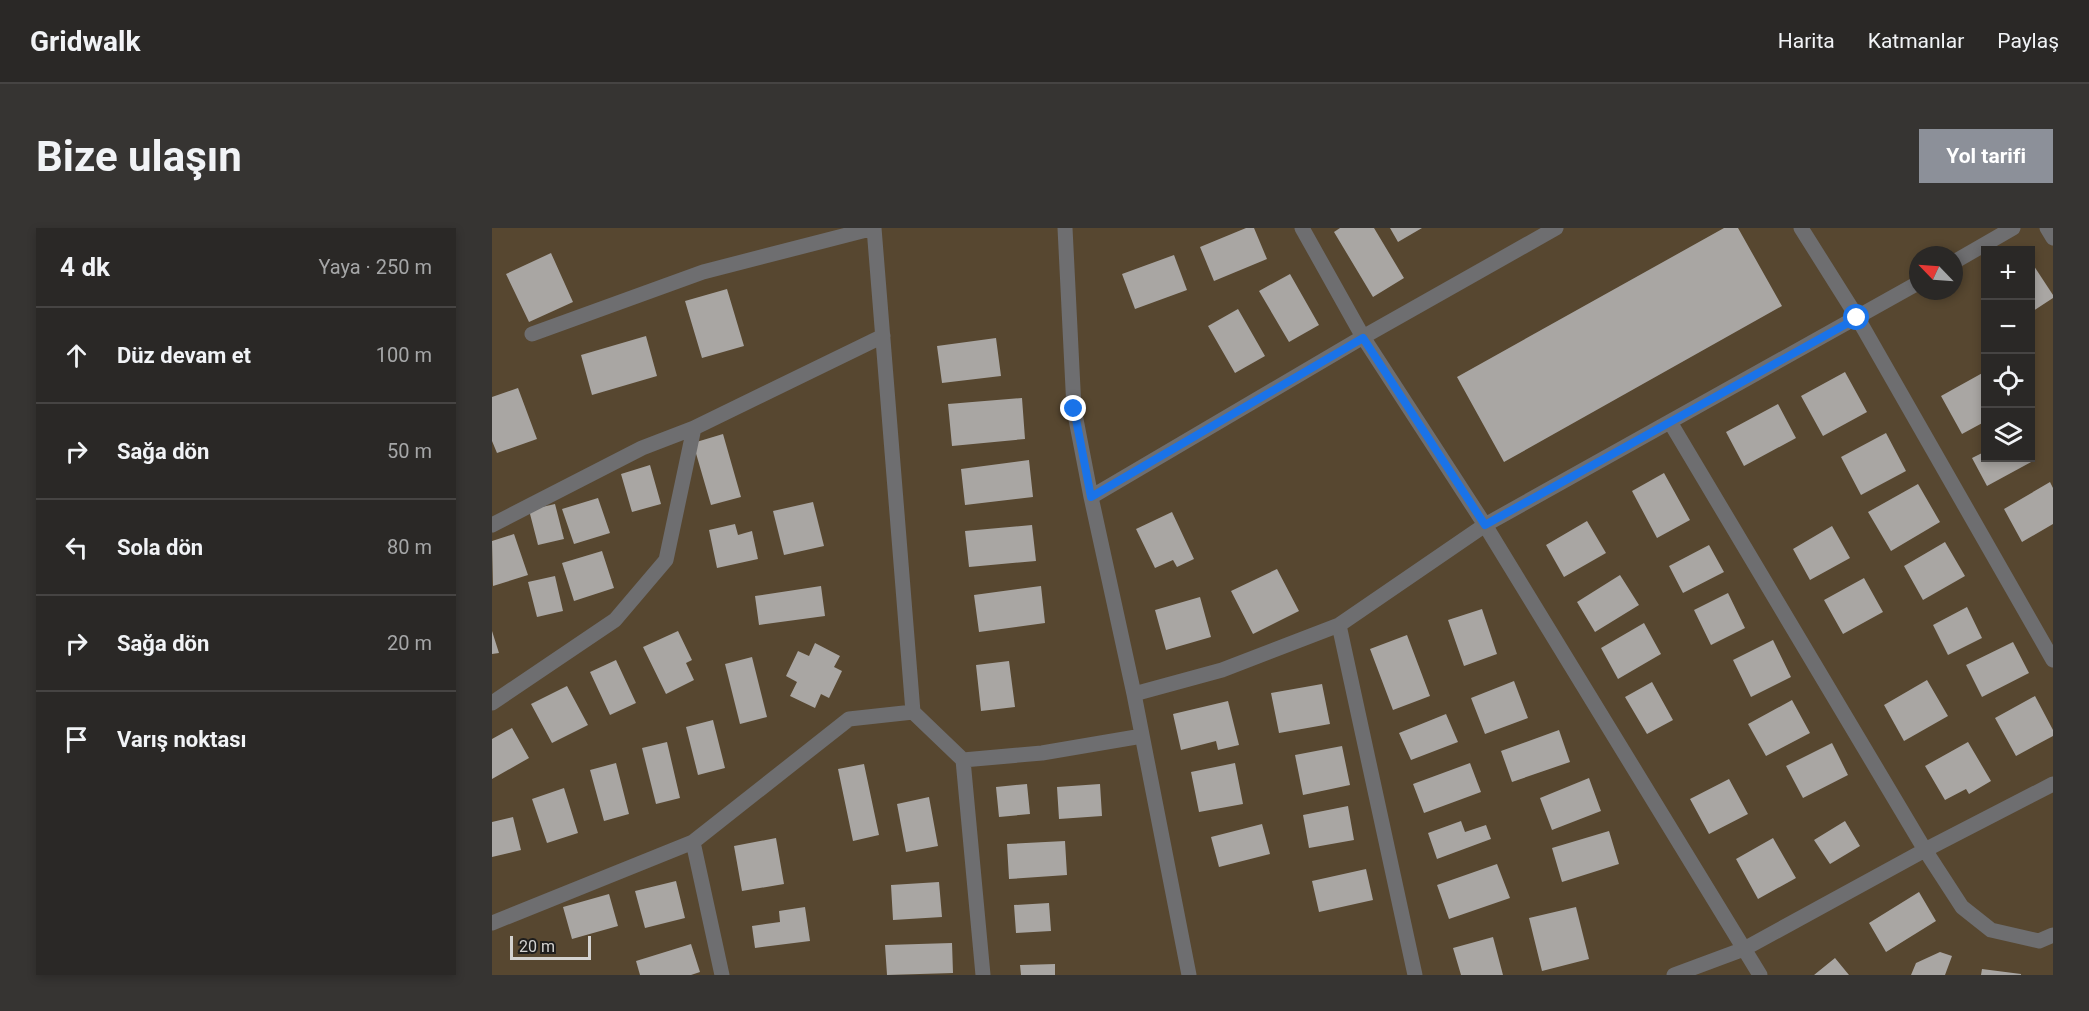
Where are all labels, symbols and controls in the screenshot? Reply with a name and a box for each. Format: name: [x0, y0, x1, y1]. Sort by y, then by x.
text: Gridwalk: [30, 25, 140, 58]
text: Harita: [1778, 29, 1835, 53]
text: Katmanlar: [1868, 29, 1964, 53]
text: Paylaş: [1997, 29, 2059, 53]
button: Yol tarifi: [1919, 129, 2053, 183]
text: Bize ulaşın: [36, 132, 242, 181]
north arrow: [1909, 246, 1963, 300]
map controls: [1981, 246, 2035, 462]
button: +: [1981, 246, 2035, 300]
text: 4 dk: [60, 252, 110, 282]
text: Yaya · 250 m: [318, 255, 432, 279]
button: −: [1981, 300, 2035, 354]
route start: [1843, 304, 1869, 330]
icon: ahead: [60, 339, 93, 372]
text: Düz devam et: [117, 343, 251, 368]
text: 100 m: [376, 343, 432, 367]
button: locate: [1981, 354, 2035, 408]
route end: [1060, 395, 1086, 421]
button: layers: [1981, 408, 2035, 462]
icon: right: [60, 435, 93, 468]
text: Sağa dön: [117, 439, 209, 464]
text: 50 m: [387, 439, 432, 463]
icon: left: [60, 531, 93, 564]
text: Sola dön: [117, 535, 203, 560]
text: 80 m: [387, 535, 432, 559]
icon: right: [60, 627, 93, 660]
text: Sağa dön: [117, 631, 209, 656]
text: 20 m: [387, 631, 432, 655]
icon: arrive: [60, 723, 93, 756]
text: Varış noktası: [117, 727, 247, 752]
scale bar: [510, 933, 591, 960]
text: 20 m: [519, 937, 555, 956]

